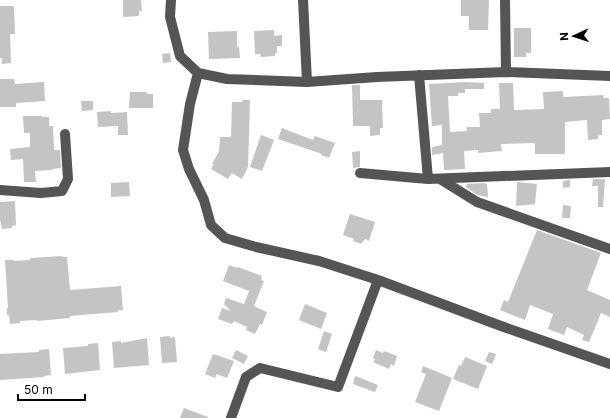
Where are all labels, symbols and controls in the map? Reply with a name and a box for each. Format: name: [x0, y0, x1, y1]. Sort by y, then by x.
north arrow: [554, 16, 594, 56]
text: N: [557, 32, 571, 41]
scale bar: [18, 376, 85, 402]
text: 50 m: [24, 382, 53, 397]

